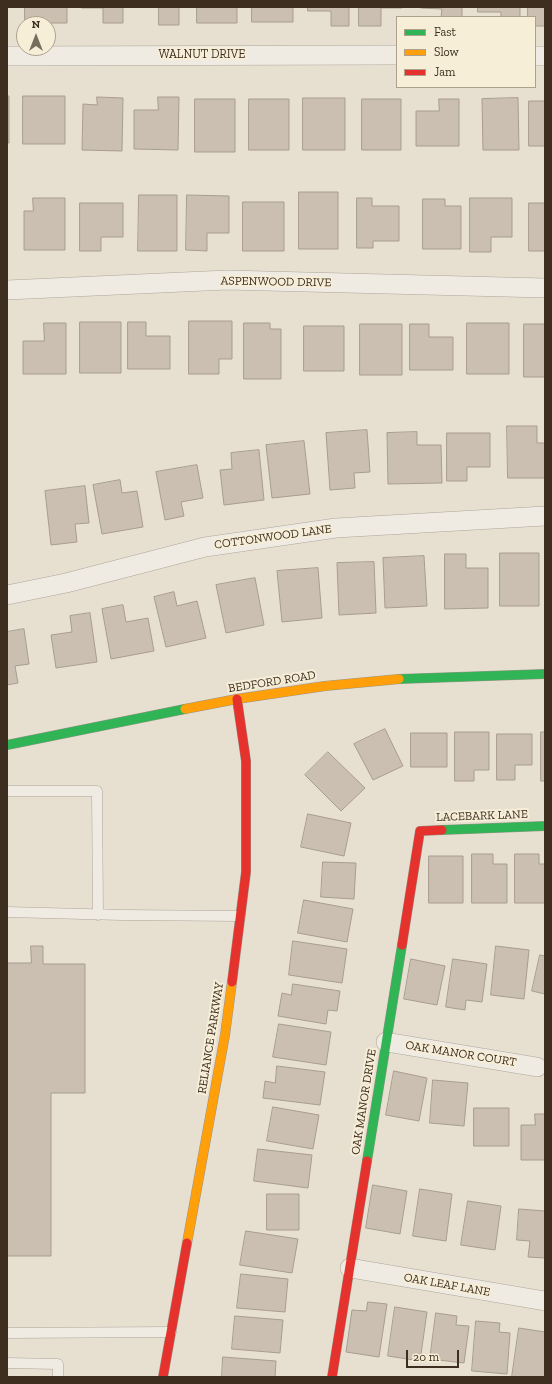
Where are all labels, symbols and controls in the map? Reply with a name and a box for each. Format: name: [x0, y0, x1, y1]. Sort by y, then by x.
north arrow: [16, 16, 56, 56]
legend: [396, 16, 536, 88]
text: N: [32, 18, 40, 31]
text: Fast: [434, 25, 456, 39]
text: Slow: [434, 45, 459, 59]
street label: WALNUT DRIVE: [159, 48, 245, 62]
text: Jam: [434, 65, 455, 79]
street label: ASPENWOOD DRIVE: [220, 274, 332, 290]
street label: COTTONWOOD LANE: [213, 522, 333, 552]
street label: BEDFORD ROAD: [227, 668, 317, 696]
street label: LACEBARK LANE: [436, 807, 528, 825]
street label: RELIANCE PARKWAY: [195, 981, 227, 1095]
street label: OAK MANOR COURT: [404, 1038, 518, 1070]
street label: OAK MANOR DRIVE: [349, 1048, 379, 1156]
street label: OAK LEAF LANE: [403, 1270, 491, 1300]
scale bar: [408, 1342, 461, 1368]
text: 20 m: [413, 1350, 439, 1364]

